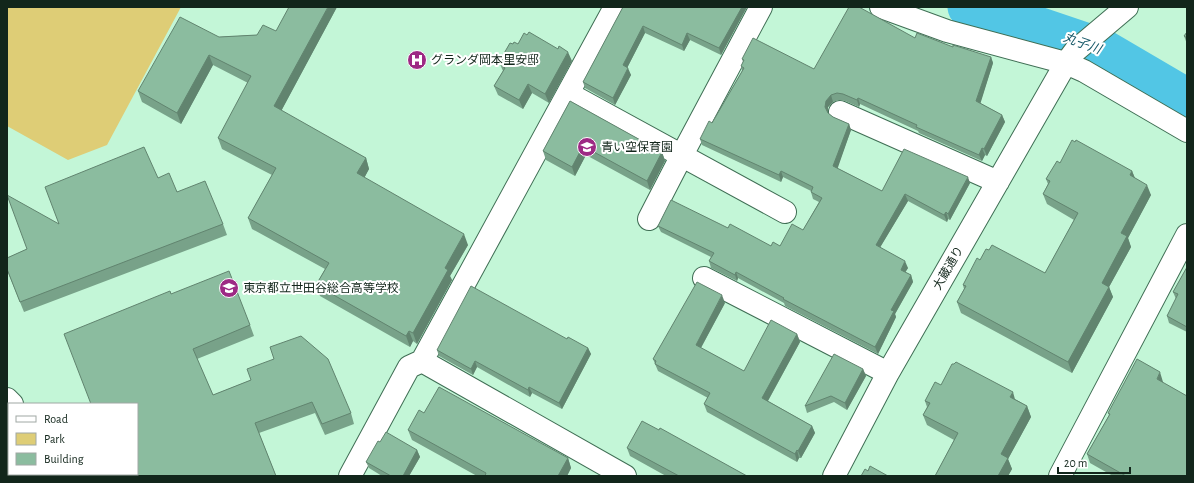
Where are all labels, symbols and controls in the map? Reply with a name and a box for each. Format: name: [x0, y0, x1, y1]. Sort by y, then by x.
water label: 丸子川: [1061, 30, 1105, 57]
hospital icon: グランダ岡本里安邸: [406, 49, 428, 71]
place label: グランダ岡本里安邸: [431, 53, 539, 66]
school or university icon: 青い空保育園: [576, 136, 598, 158]
place label: 青い空保育園: [601, 140, 673, 153]
street label: 大蔵通り: [930, 244, 965, 292]
school or university icon: 東京都立世田谷総合高等学校: [218, 277, 240, 299]
place label: 東京都立世田谷総合高等学校: [243, 281, 399, 294]
legend: [8, 403, 138, 475]
text: Road: [44, 413, 68, 425]
text: Park: [44, 433, 65, 445]
scale bar: [1058, 449, 1130, 475]
text: Building: [44, 453, 84, 465]
text: 20 m: [1064, 457, 1087, 469]

